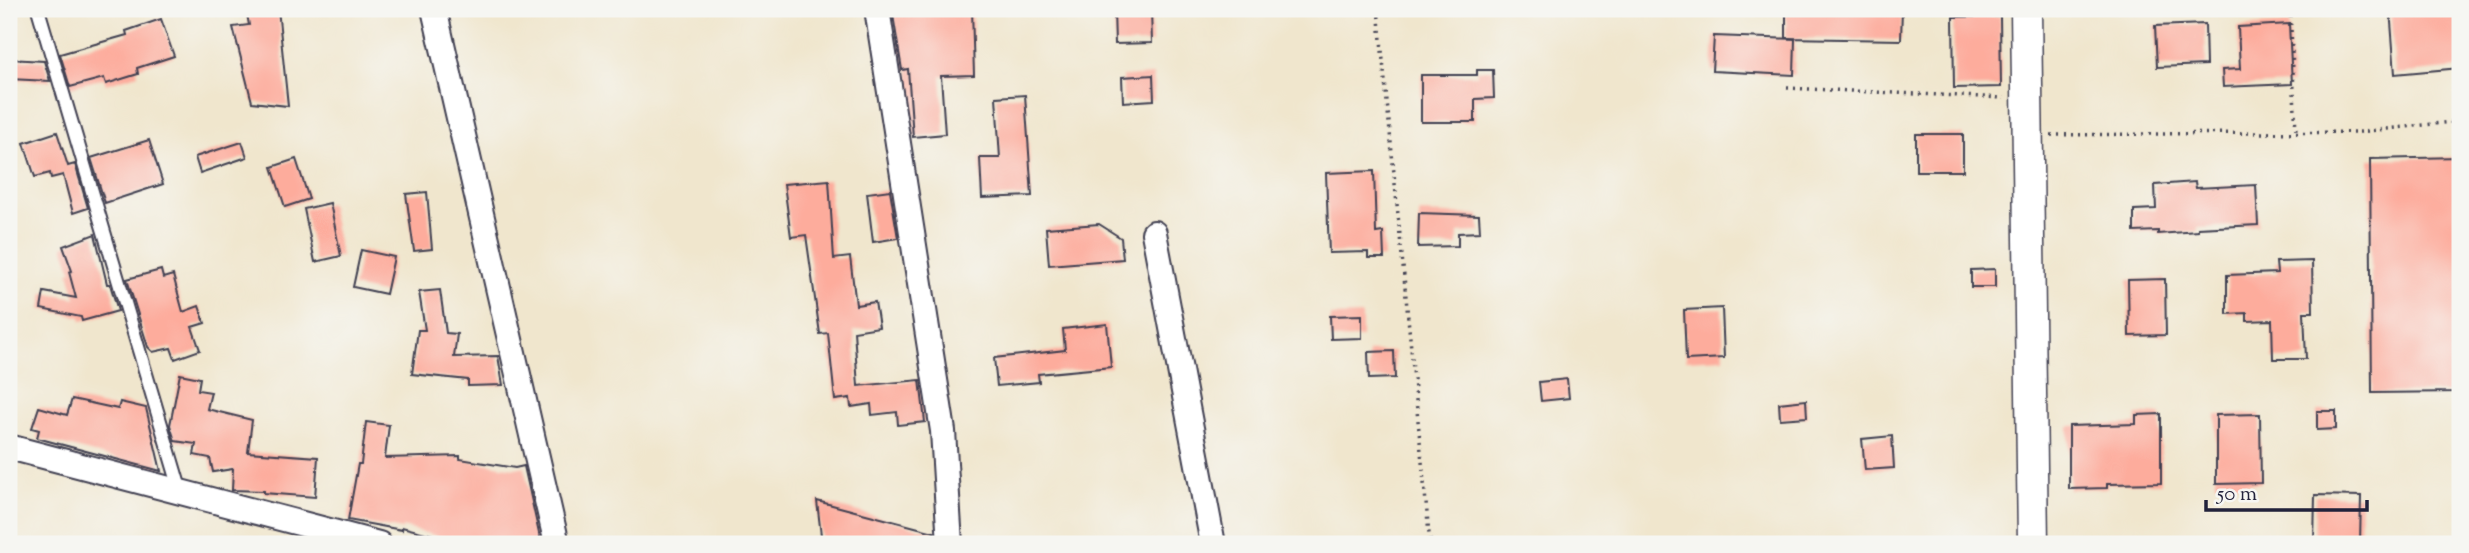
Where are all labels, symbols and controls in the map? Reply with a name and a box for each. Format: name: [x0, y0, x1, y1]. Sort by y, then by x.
scale bar: [2206, 469, 2368, 513]
text: 50 m: [2216, 480, 2257, 510]

